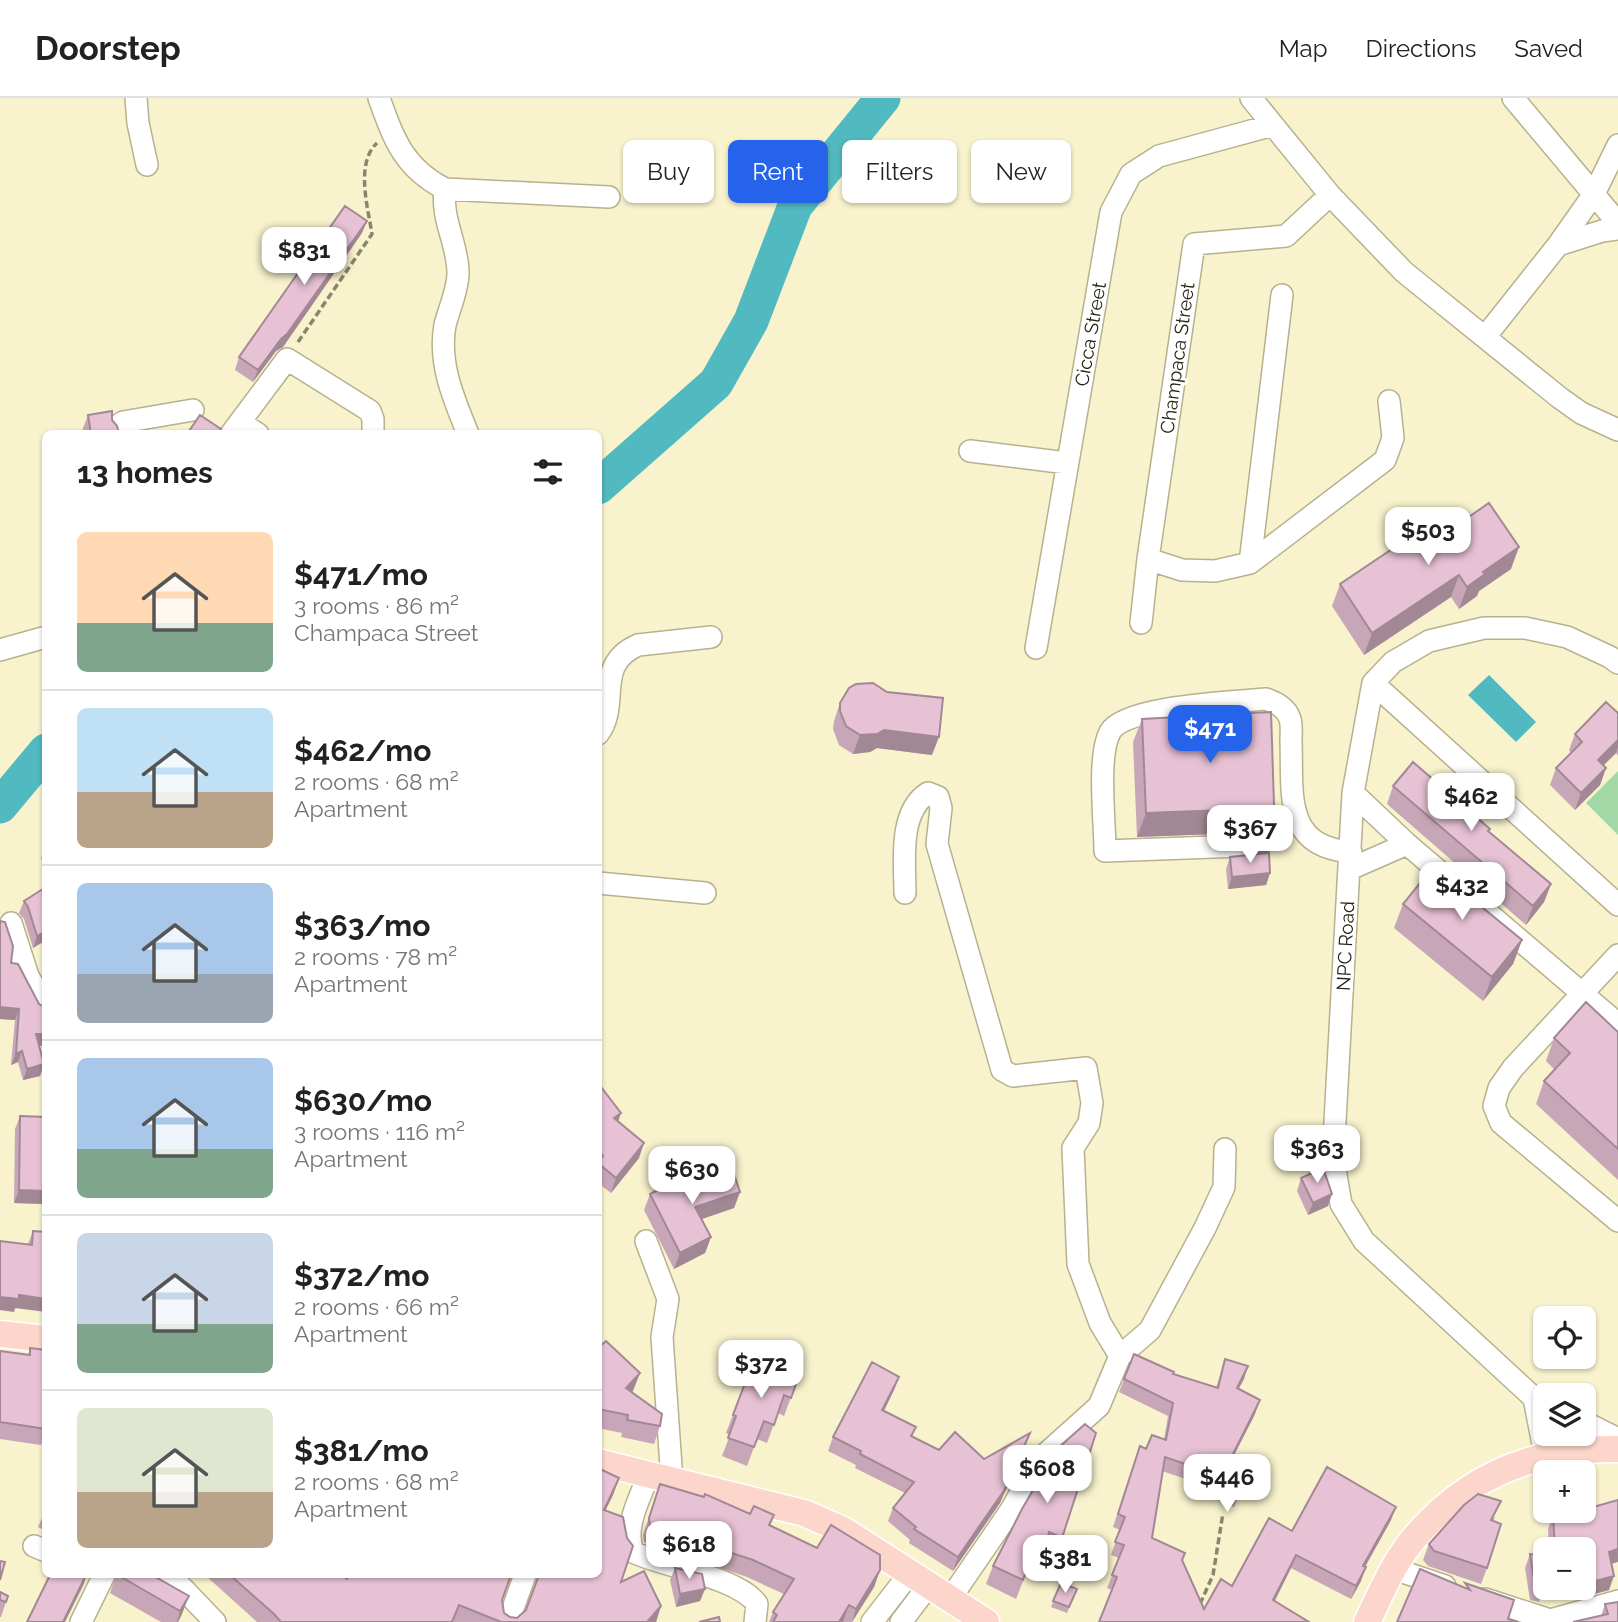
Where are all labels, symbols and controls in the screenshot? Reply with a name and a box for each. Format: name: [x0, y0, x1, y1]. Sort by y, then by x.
text: Doorstep: [35, 29, 181, 68]
text: Map: [1279, 34, 1328, 63]
text: Directions: [1366, 34, 1476, 63]
text: Saved: [1514, 34, 1583, 63]
chip: Buy: [623, 140, 714, 203]
chip: Rent: [728, 140, 828, 203]
chip: Filters: [842, 140, 957, 203]
chip: New: [971, 140, 1071, 203]
pin: $831: [263, 228, 345, 287]
text: $831: [278, 236, 330, 263]
street label: Cicca Street: [1070, 279, 1110, 388]
street label: Champaca Street: [1156, 280, 1199, 435]
icon: filters: [529, 453, 567, 491]
text: 13 homes: [77, 455, 213, 490]
pin: $503: [1387, 508, 1469, 567]
text: $503: [1401, 516, 1455, 543]
text: $471/mo: [294, 557, 428, 592]
icon: home: [133, 560, 217, 644]
text: 3 rooms · 86 m²: [294, 592, 459, 619]
text: Champaca Street: [294, 619, 478, 646]
pin: $471: [1169, 706, 1251, 765]
text: $471: [1184, 714, 1236, 741]
text: $462/mo: [294, 733, 431, 768]
icon: home: [133, 736, 217, 820]
text: 2 rooms · 68 m²: [294, 768, 459, 795]
pin: $462: [1430, 774, 1512, 833]
text: $462: [1444, 782, 1498, 809]
text: Apartment: [294, 795, 408, 822]
pin: $367: [1209, 806, 1291, 865]
text: $367: [1223, 814, 1277, 841]
pin: $432: [1421, 862, 1503, 922]
text: $432: [1435, 871, 1489, 898]
street label: NPC Road: [1332, 901, 1358, 991]
text: $363/mo: [294, 908, 430, 943]
icon: home: [133, 911, 217, 995]
text: 2 rooms · 78 m²: [294, 943, 457, 970]
text: Apartment: [294, 970, 408, 997]
text: $630/mo: [294, 1083, 432, 1118]
icon: home: [133, 1086, 217, 1170]
text: 3 rooms · 116 m²: [294, 1118, 465, 1145]
pin: $363: [1276, 1126, 1358, 1185]
text: $363: [1290, 1134, 1344, 1161]
text: Apartment: [294, 1145, 408, 1172]
pin: $630: [651, 1146, 733, 1206]
text: $630: [664, 1155, 720, 1182]
text: $372/mo: [294, 1258, 429, 1293]
icon: home: [133, 1261, 217, 1345]
text: 2 rooms · 66 m²: [294, 1293, 459, 1320]
map controls: [1533, 1306, 1596, 1600]
button: locate: [1533, 1306, 1596, 1369]
text: Apartment: [294, 1320, 408, 1347]
pin: $372: [720, 1340, 802, 1400]
text: $372: [734, 1349, 788, 1376]
button: layers: [1533, 1383, 1596, 1446]
text: $381/mo: [294, 1433, 429, 1468]
icon: home: [133, 1436, 217, 1520]
pin: $608: [1006, 1446, 1088, 1505]
text: $608: [1019, 1454, 1075, 1481]
pin: $446: [1186, 1454, 1268, 1514]
button: +: [1533, 1460, 1596, 1523]
text: $446: [1200, 1463, 1254, 1490]
text: 2 rooms · 68 m²: [294, 1468, 459, 1495]
text: Apartment: [294, 1495, 408, 1522]
pin: $618: [648, 1522, 730, 1581]
text: $618: [662, 1530, 716, 1557]
pin: $381: [1024, 1536, 1106, 1595]
button: −: [1533, 1537, 1596, 1600]
text: $381: [1039, 1544, 1091, 1571]

